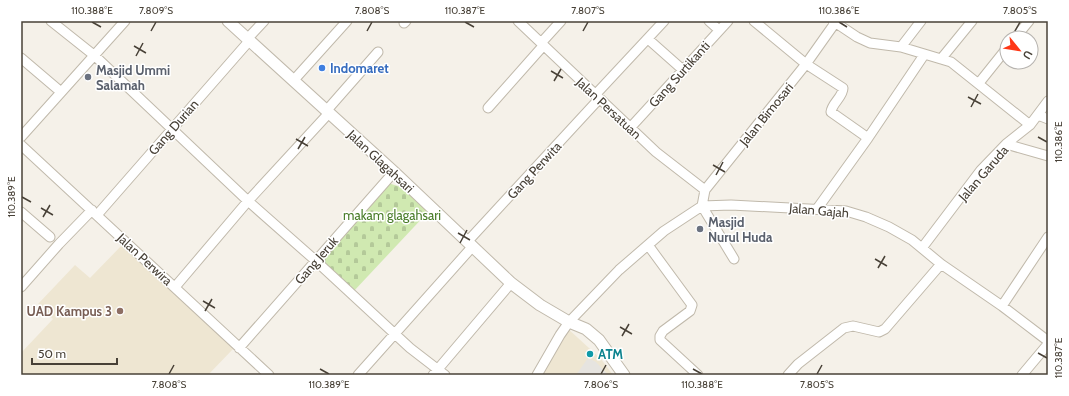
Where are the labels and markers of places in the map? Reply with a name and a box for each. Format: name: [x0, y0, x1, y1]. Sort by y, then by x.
place label: Indomaret: [330, 60, 389, 76]
place label: Masjid Ummi Salamah: [96, 62, 170, 93]
marker: Indomaret: [317, 63, 327, 73]
marker: Masjid Ummi Salamah: [83, 72, 93, 82]
place label: Masjid Nurul Huda: [708, 214, 773, 245]
marker: Masjid Nurul Huda: [695, 224, 705, 234]
place label: UAD Kampus 3: [27, 303, 112, 319]
marker: UAD Kampus 3: [115, 306, 125, 316]
place label: ATM: [598, 346, 623, 362]
marker: ATM: [585, 349, 595, 359]

